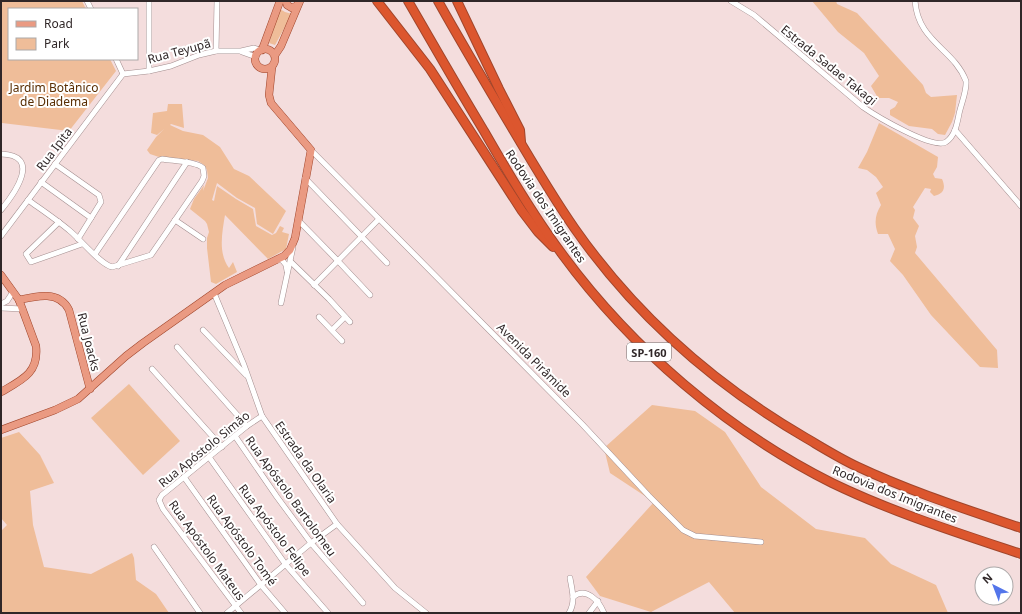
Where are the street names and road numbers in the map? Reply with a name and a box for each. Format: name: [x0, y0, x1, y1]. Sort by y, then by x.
street label: Estrada Sadae Takagi: [777, 21, 881, 109]
street label: Rua Teyupã: [146, 34, 212, 68]
street label: Rua Ipita: [32, 124, 76, 174]
street label: Rodovia dos Imigrantes: [502, 146, 590, 266]
street label: Rua Joacks: [74, 311, 105, 373]
street label: Avenida Pirâmide: [493, 319, 575, 401]
road number: SP-160: [627, 343, 671, 361]
street label: Rua Apóstolo Simão: [155, 407, 253, 491]
street label: Estrada da Olaria: [271, 418, 341, 506]
street label: Rua Apóstolo Bartolomeu: [242, 432, 340, 560]
street label: Rodovia dos Imigrantes: [830, 461, 960, 527]
street label: Rua Apóstolo Felipe: [235, 480, 315, 580]
street label: Rua Apóstolo Tomé: [203, 491, 281, 589]
street label: Rua Apóstolo Mateus: [165, 497, 249, 604]

